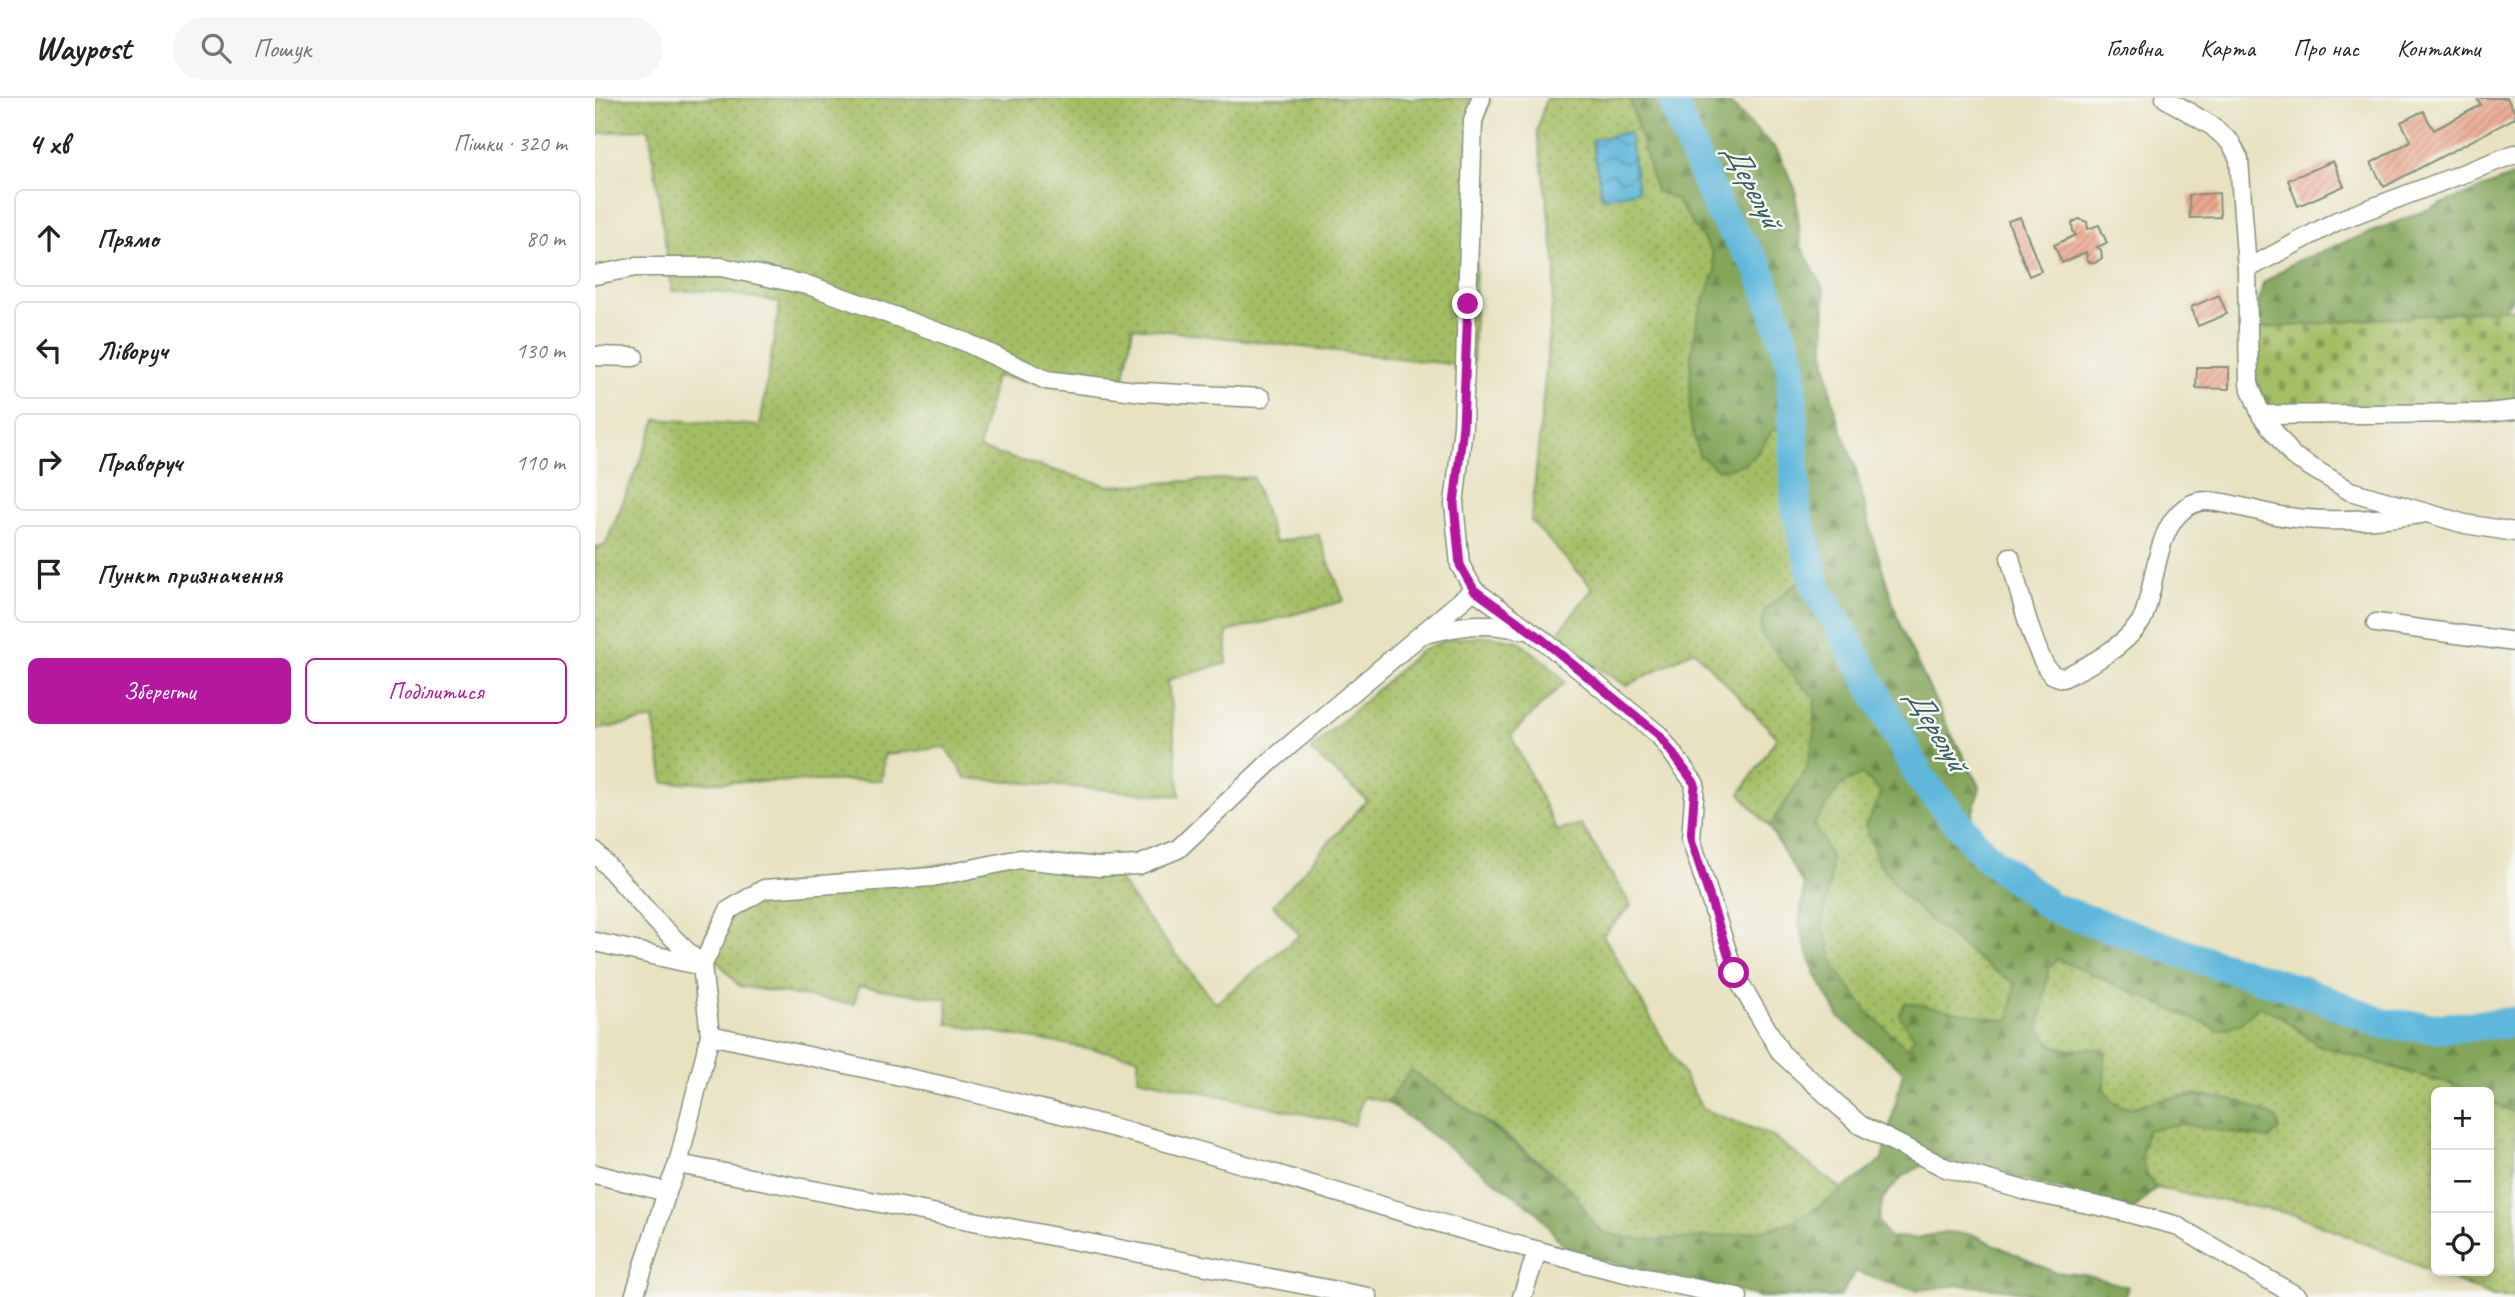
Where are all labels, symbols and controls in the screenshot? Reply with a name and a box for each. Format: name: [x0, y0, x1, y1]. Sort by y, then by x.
search box: [173, 17, 663, 80]
text: Waypost: [35, 27, 131, 69]
icon: search: [197, 29, 235, 67]
text: Пошук: [253, 32, 311, 65]
text: Головна: [2106, 33, 2162, 63]
text: Карта: [2200, 33, 2255, 63]
text: Про нас: [2293, 33, 2359, 63]
text: Контакти: [2397, 33, 2480, 63]
text: 4 хв: [28, 125, 69, 163]
text: Пішки · 320 m: [453, 129, 567, 158]
water label: Дерелуй: [1713, 135, 1795, 240]
icon: ahead: [30, 219, 68, 257]
text: Прямо: [97, 222, 159, 255]
text: 80 m: [526, 224, 565, 253]
route end: [1452, 288, 1483, 319]
icon: left: [30, 331, 68, 369]
text: Ліворуч: [97, 334, 168, 367]
text: 130 m: [516, 336, 565, 365]
icon: right: [30, 443, 68, 481]
text: Праворуч: [97, 446, 182, 479]
text: 110 m: [516, 448, 565, 477]
icon: arrive: [30, 555, 68, 593]
text: Пункт призначення: [97, 558, 282, 591]
button: Зберегти: [28, 658, 291, 724]
button: Поділитися: [305, 658, 567, 724]
water label: Дерелуй: [1896, 679, 1981, 784]
route start: [1718, 957, 1749, 988]
map controls: [2431, 1087, 2494, 1276]
button: +: [2431, 1087, 2494, 1150]
button: −: [2431, 1150, 2494, 1213]
button: locate: [2431, 1213, 2494, 1276]

